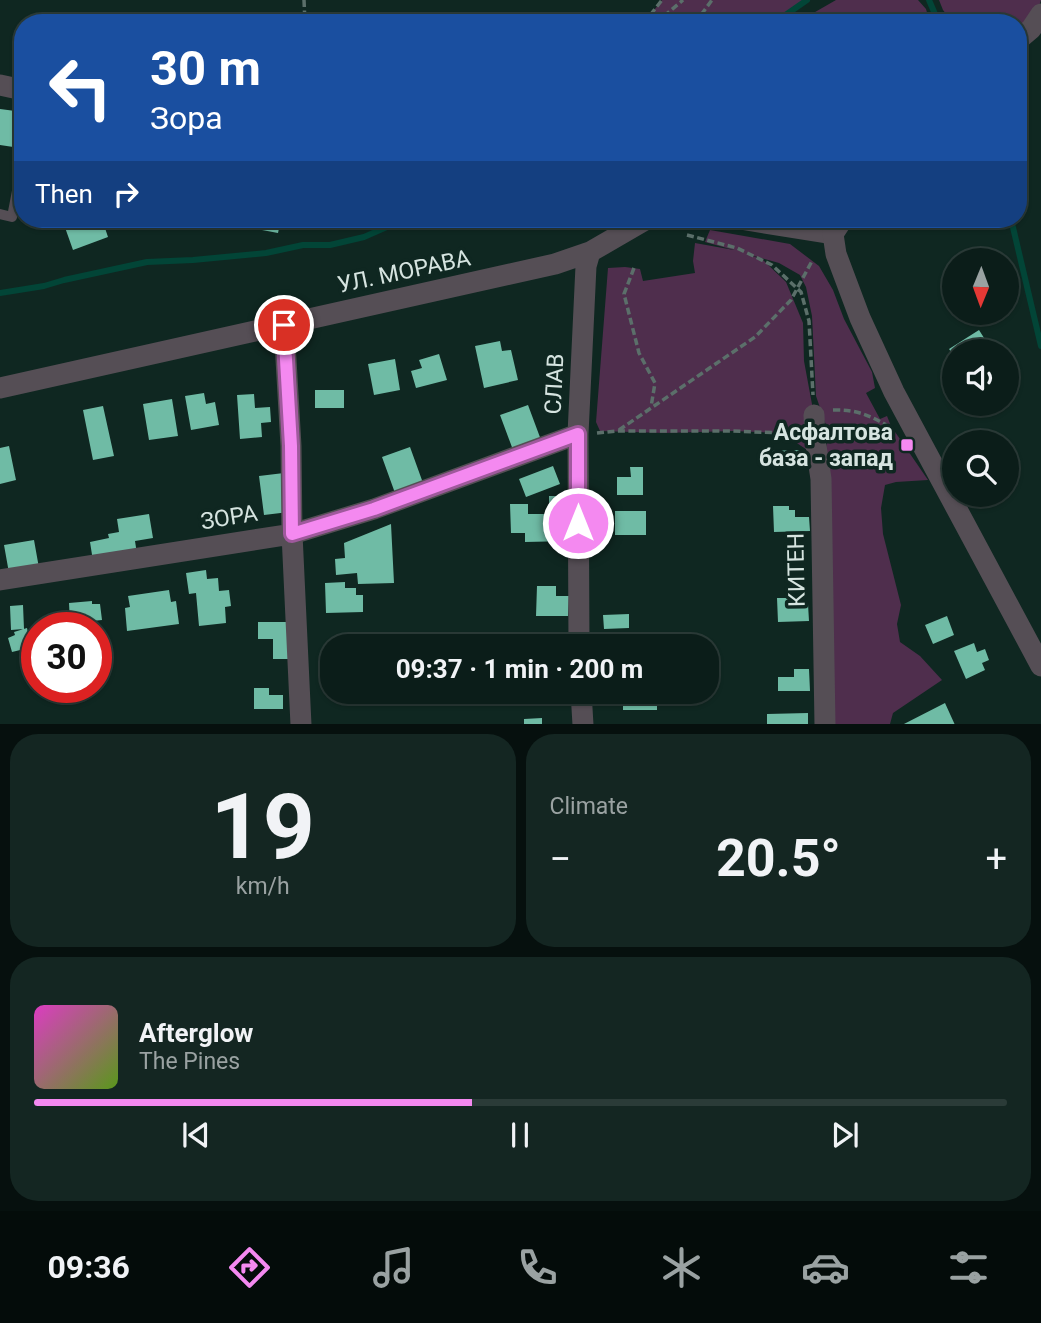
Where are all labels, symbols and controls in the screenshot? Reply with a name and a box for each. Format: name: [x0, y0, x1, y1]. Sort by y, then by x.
text: 30 m: [150, 40, 261, 97]
icon: left: [35, 42, 126, 133]
text: Зора: [150, 99, 223, 137]
icon: right: [107, 175, 145, 213]
text: Then: [35, 179, 93, 209]
street label: УЛ. МОРАВА: [335, 244, 473, 299]
north arrow: [942, 248, 1018, 326]
map controls: [942, 248, 1019, 507]
pin: [254, 295, 314, 355]
icon: arrive: [265, 306, 303, 344]
button: sound: [942, 339, 1019, 416]
street label: СЛАВ: [539, 353, 570, 415]
place label: Асфалтова база - запад: [759, 419, 893, 472]
button: search: [942, 430, 1019, 507]
marker: Асфалтова база - запад: [899, 437, 915, 453]
position arrow: [541, 486, 615, 560]
street label: ЗОРА: [199, 500, 260, 535]
street label: КИТЕН: [782, 533, 811, 607]
speed limit sign: 30: [21, 612, 112, 703]
text: 09:37 · 1 min · 200 m: [396, 654, 643, 684]
text: 19: [211, 774, 315, 880]
text: Climate: [550, 793, 628, 820]
text: 20.5°: [716, 828, 841, 889]
text: −: [550, 837, 571, 881]
text: +: [985, 837, 1007, 881]
text: km/h: [236, 873, 290, 900]
text: Afterglow: [139, 1018, 253, 1048]
text: The Pines: [139, 1048, 240, 1075]
icon: previous: [177, 1116, 215, 1154]
icon: pause: [501, 1116, 539, 1154]
icon: next: [826, 1116, 864, 1154]
icon: directions: [225, 1243, 274, 1292]
icon: music: [369, 1243, 418, 1292]
icon: phone: [513, 1243, 562, 1292]
icon: climate: [657, 1243, 706, 1292]
icon: car: [801, 1243, 850, 1292]
icon: filters: [944, 1243, 993, 1292]
text: 09:36: [47, 1248, 130, 1286]

